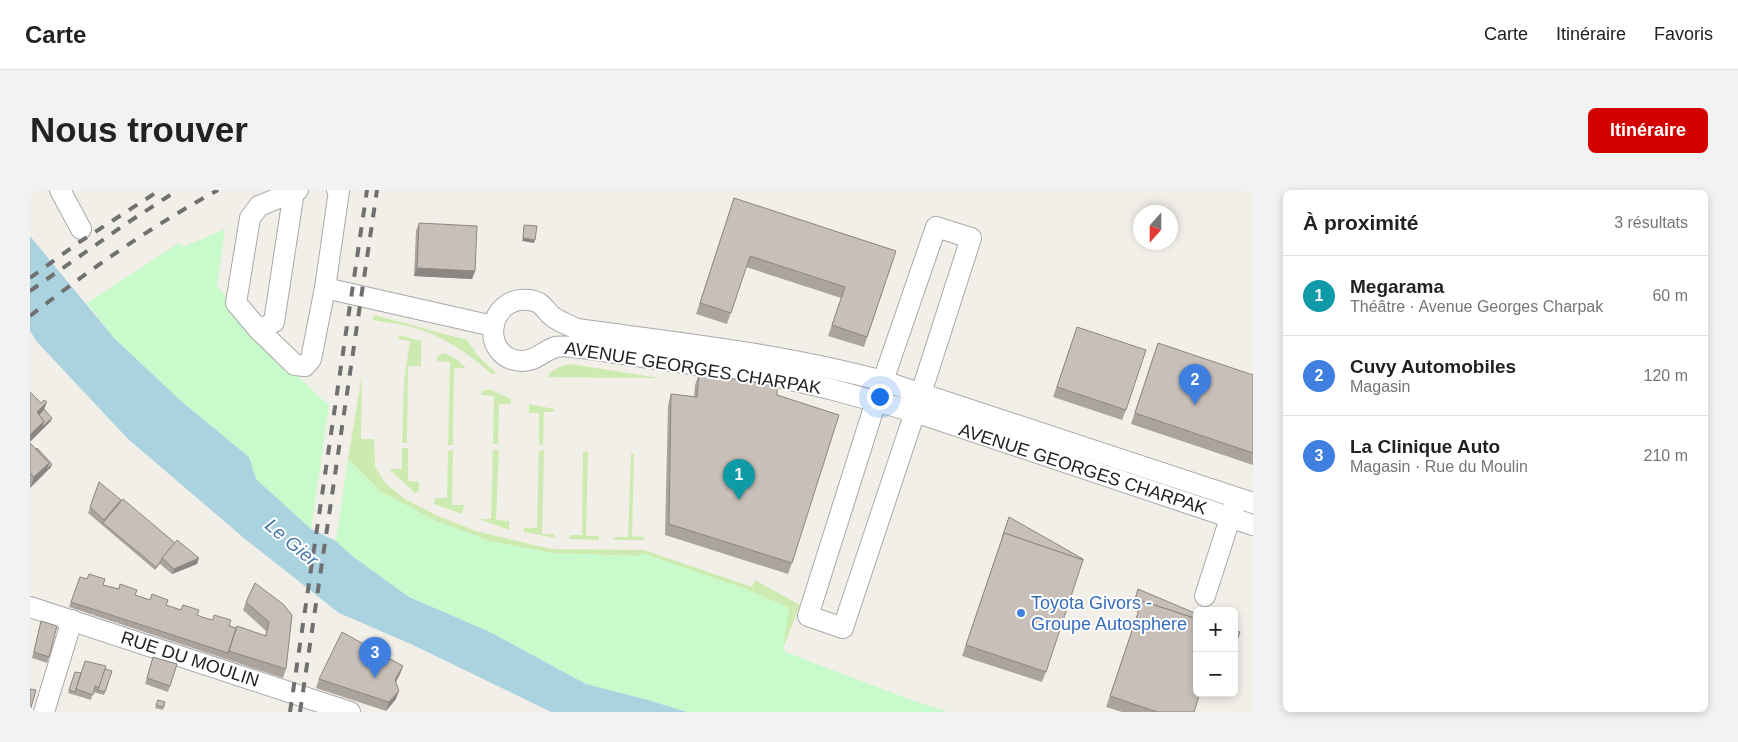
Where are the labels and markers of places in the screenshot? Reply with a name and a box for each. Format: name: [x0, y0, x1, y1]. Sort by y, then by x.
pin: 2: [1179, 364, 1211, 405]
pin: 1: [723, 459, 755, 500]
place label: Toyota Givors - Groupe Autosphere: [1031, 593, 1187, 634]
marker: Toyota Givors - Groupe Autosphere: [1015, 607, 1027, 619]
pin: 3: [359, 637, 391, 678]

